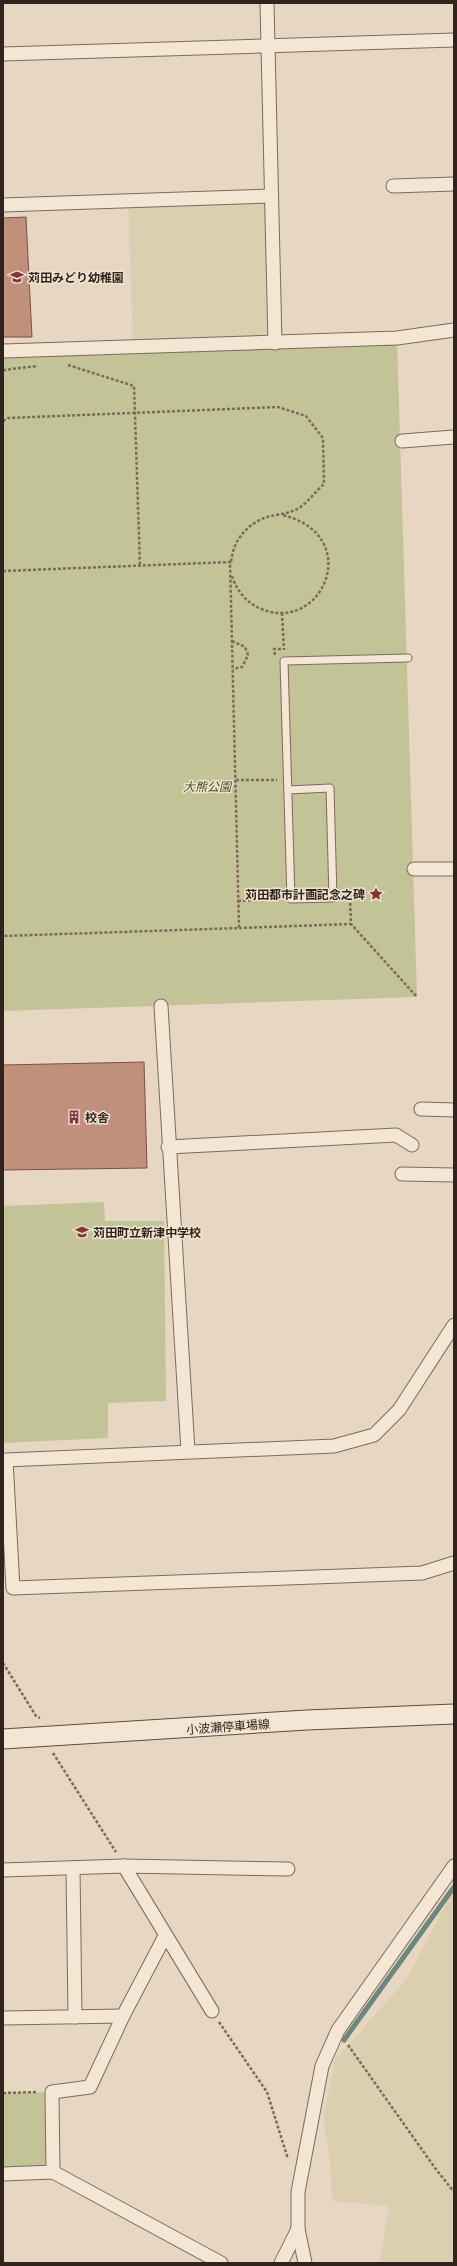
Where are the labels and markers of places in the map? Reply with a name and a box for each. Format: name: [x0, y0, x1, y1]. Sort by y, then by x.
school or university icon: 苅田みどり幼稚園: [9, 269, 25, 285]
place label: 苅田みどり幼稚園: [28, 269, 124, 285]
place label: 苅田都市計画記念之碑: [245, 886, 365, 902]
place icon: 苅田都市計画記念之碑: [368, 886, 384, 902]
building icon: 校舎: [66, 1109, 82, 1125]
place label: 校舎: [85, 1109, 109, 1125]
school or university icon: 苅田町立新津中学校: [74, 1224, 90, 1240]
place label: 苅田町立新津中学校: [93, 1224, 201, 1240]

